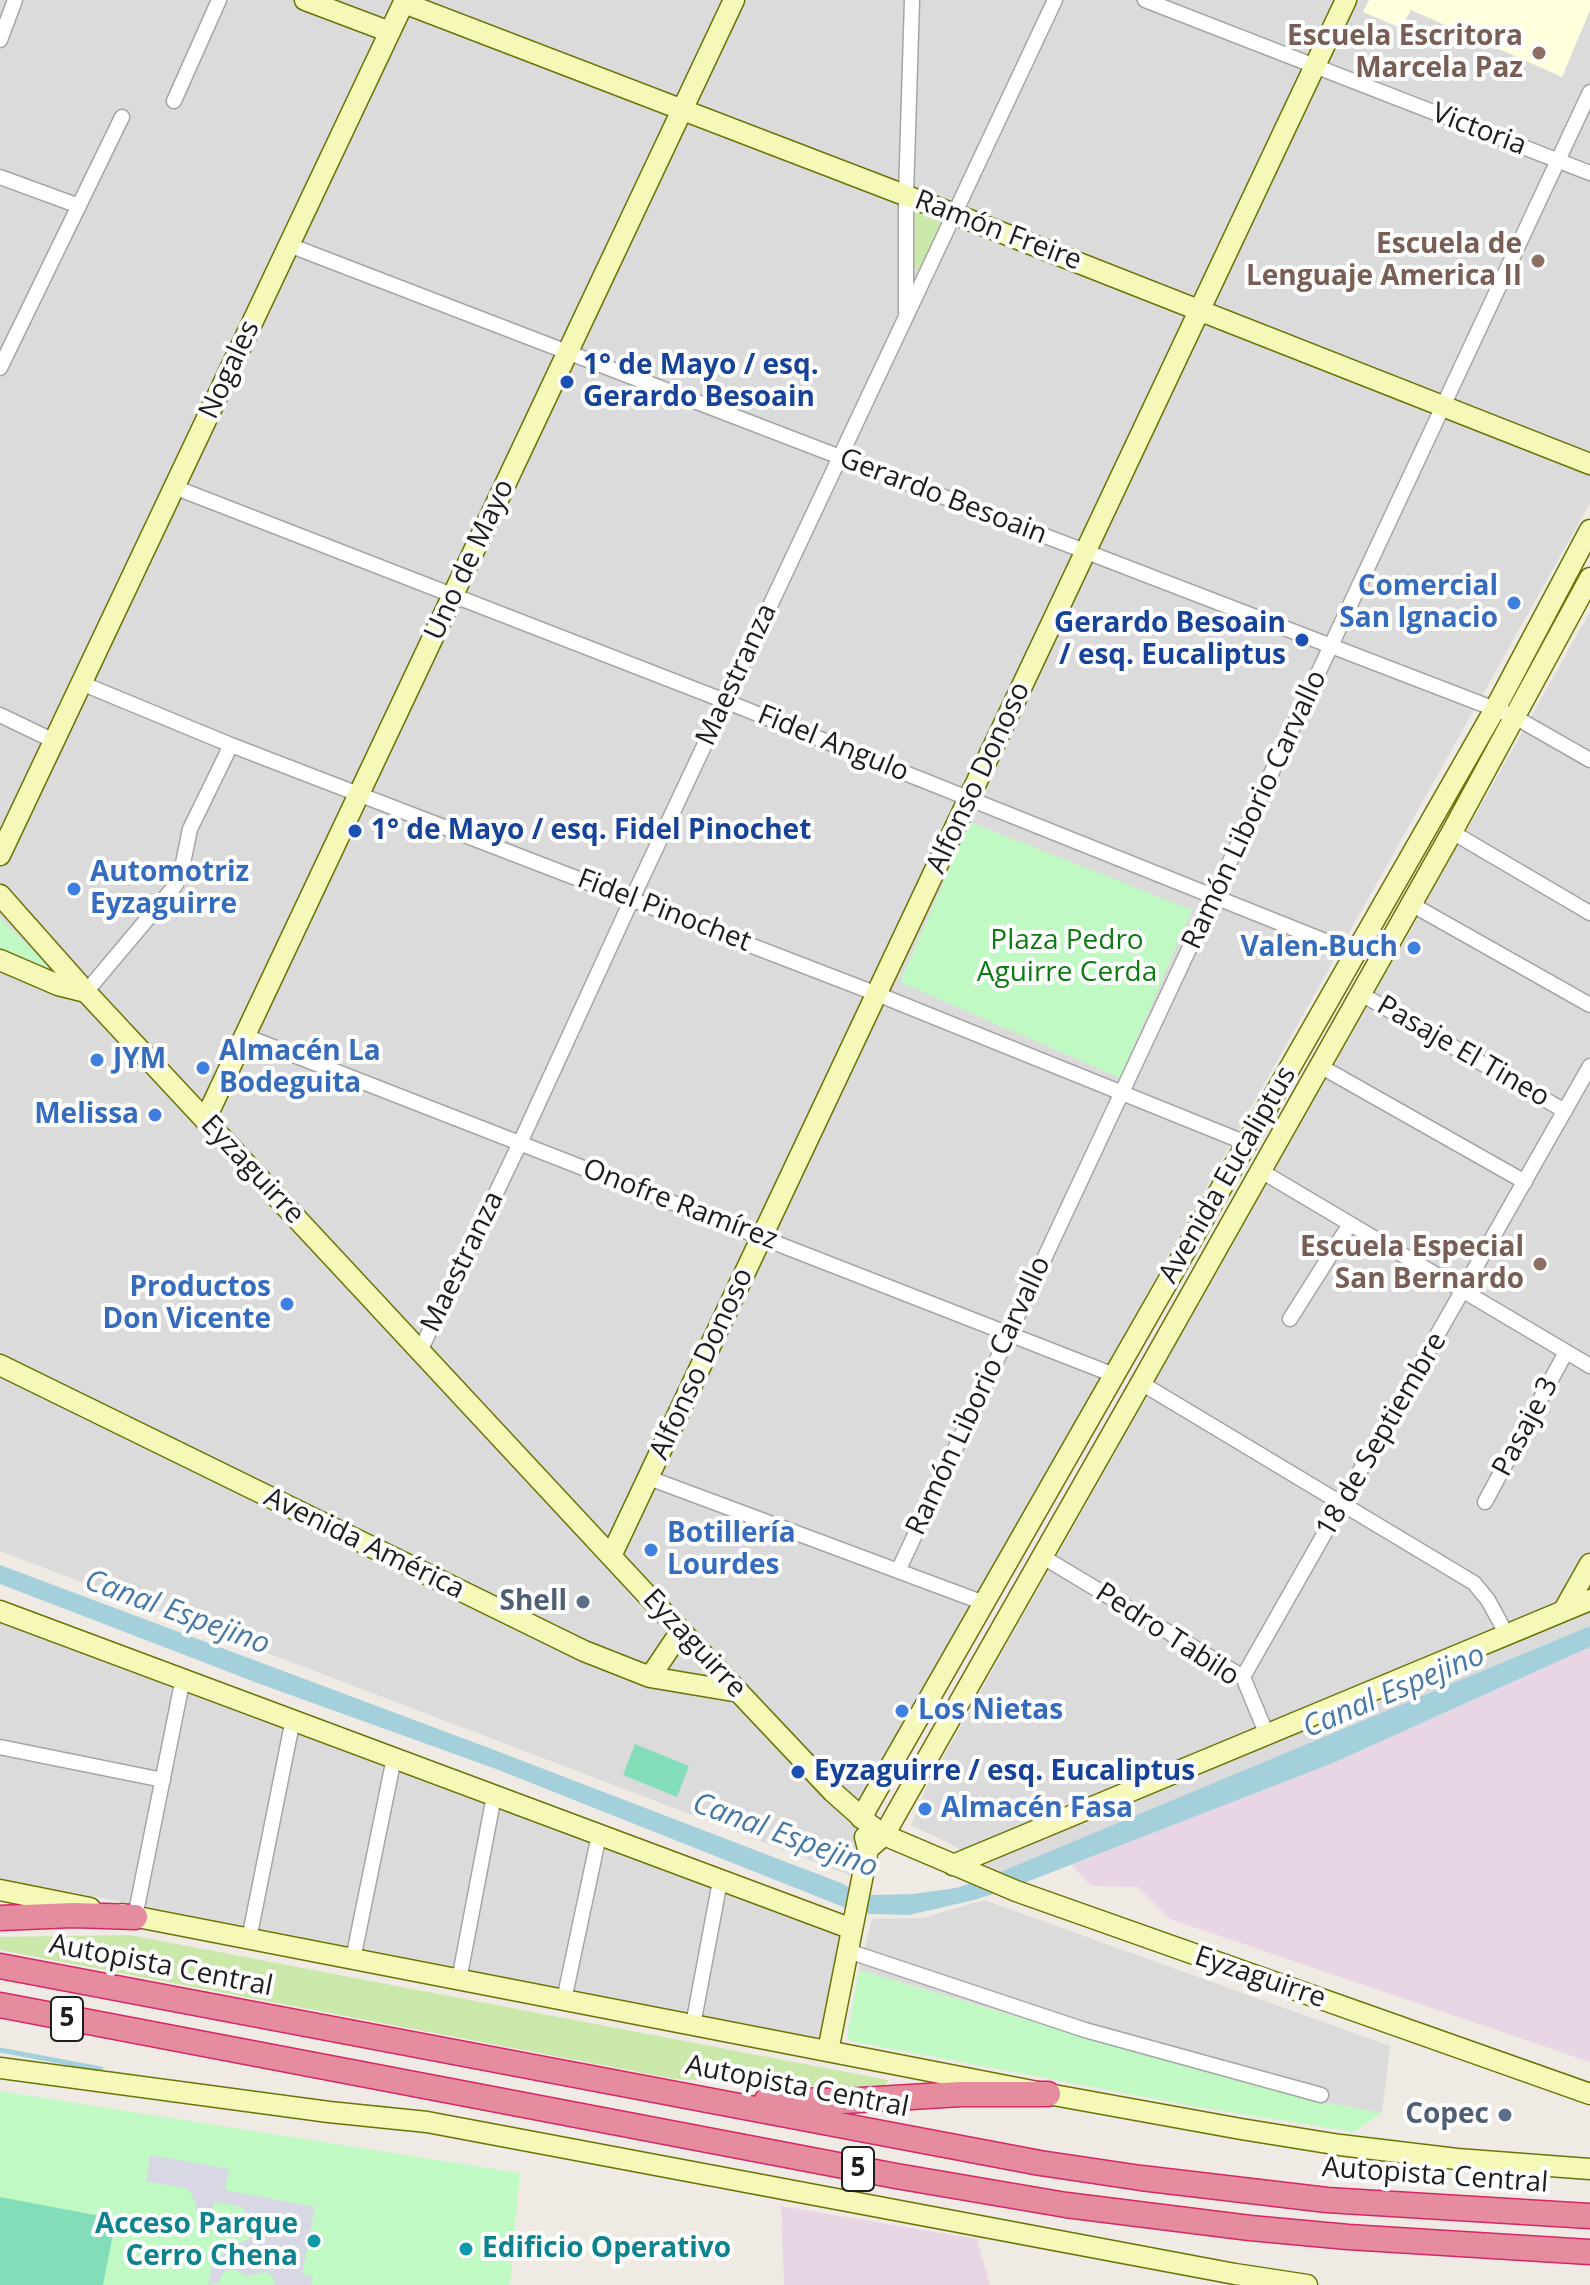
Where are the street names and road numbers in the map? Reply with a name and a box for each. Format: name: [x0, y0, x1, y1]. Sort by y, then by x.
street label: Victoria: [1427, 97, 1531, 163]
street label: Ramón Freire: [910, 184, 1086, 278]
street label: Nogales: [193, 315, 267, 425]
street label: Gerardo Besoain: [834, 442, 1052, 552]
street label: Uno de Mayo: [418, 474, 522, 646]
street label: Maestranza: [690, 599, 784, 751]
street label: Ramón Liborio Carvallo: [1176, 665, 1334, 955]
street label: Alfonso Donoso: [920, 677, 1038, 879]
street label: Fidel Angulo: [753, 698, 913, 790]
street label: Fidel Pinochet: [573, 863, 755, 959]
street label: Pasaje El Tineo: [1371, 989, 1555, 1115]
street label: Avenida Eucaliptus: [1152, 1060, 1304, 1290]
street label: Eyzaguirre: [193, 1109, 311, 1231]
street label: Onofre Ramírez: [578, 1152, 782, 1258]
street label: Maestranza: [414, 1186, 512, 1338]
street label: Ramón Liborio Carvallo: [900, 1251, 1058, 1541]
street label: Alfonso Donoso: [643, 1263, 761, 1465]
street label: 18 de Septiembre: [1310, 1327, 1454, 1543]
street label: Pasaje 3: [1486, 1372, 1566, 1482]
street label: Avenida América: [258, 1481, 470, 1607]
street label: Pedro Tabilo: [1089, 1576, 1245, 1694]
street label: Eyzaguirre: [635, 1583, 753, 1705]
street label: Autopista Central: [47, 1928, 275, 2004]
street label: Eyzaguirre: [1190, 1940, 1330, 2016]
road number: 5: [51, 1997, 83, 2041]
street label: Autopista Central: [683, 2049, 911, 2125]
road number: 5: [842, 2147, 874, 2191]
street label: Autopista Central: [1321, 2151, 1549, 2201]

